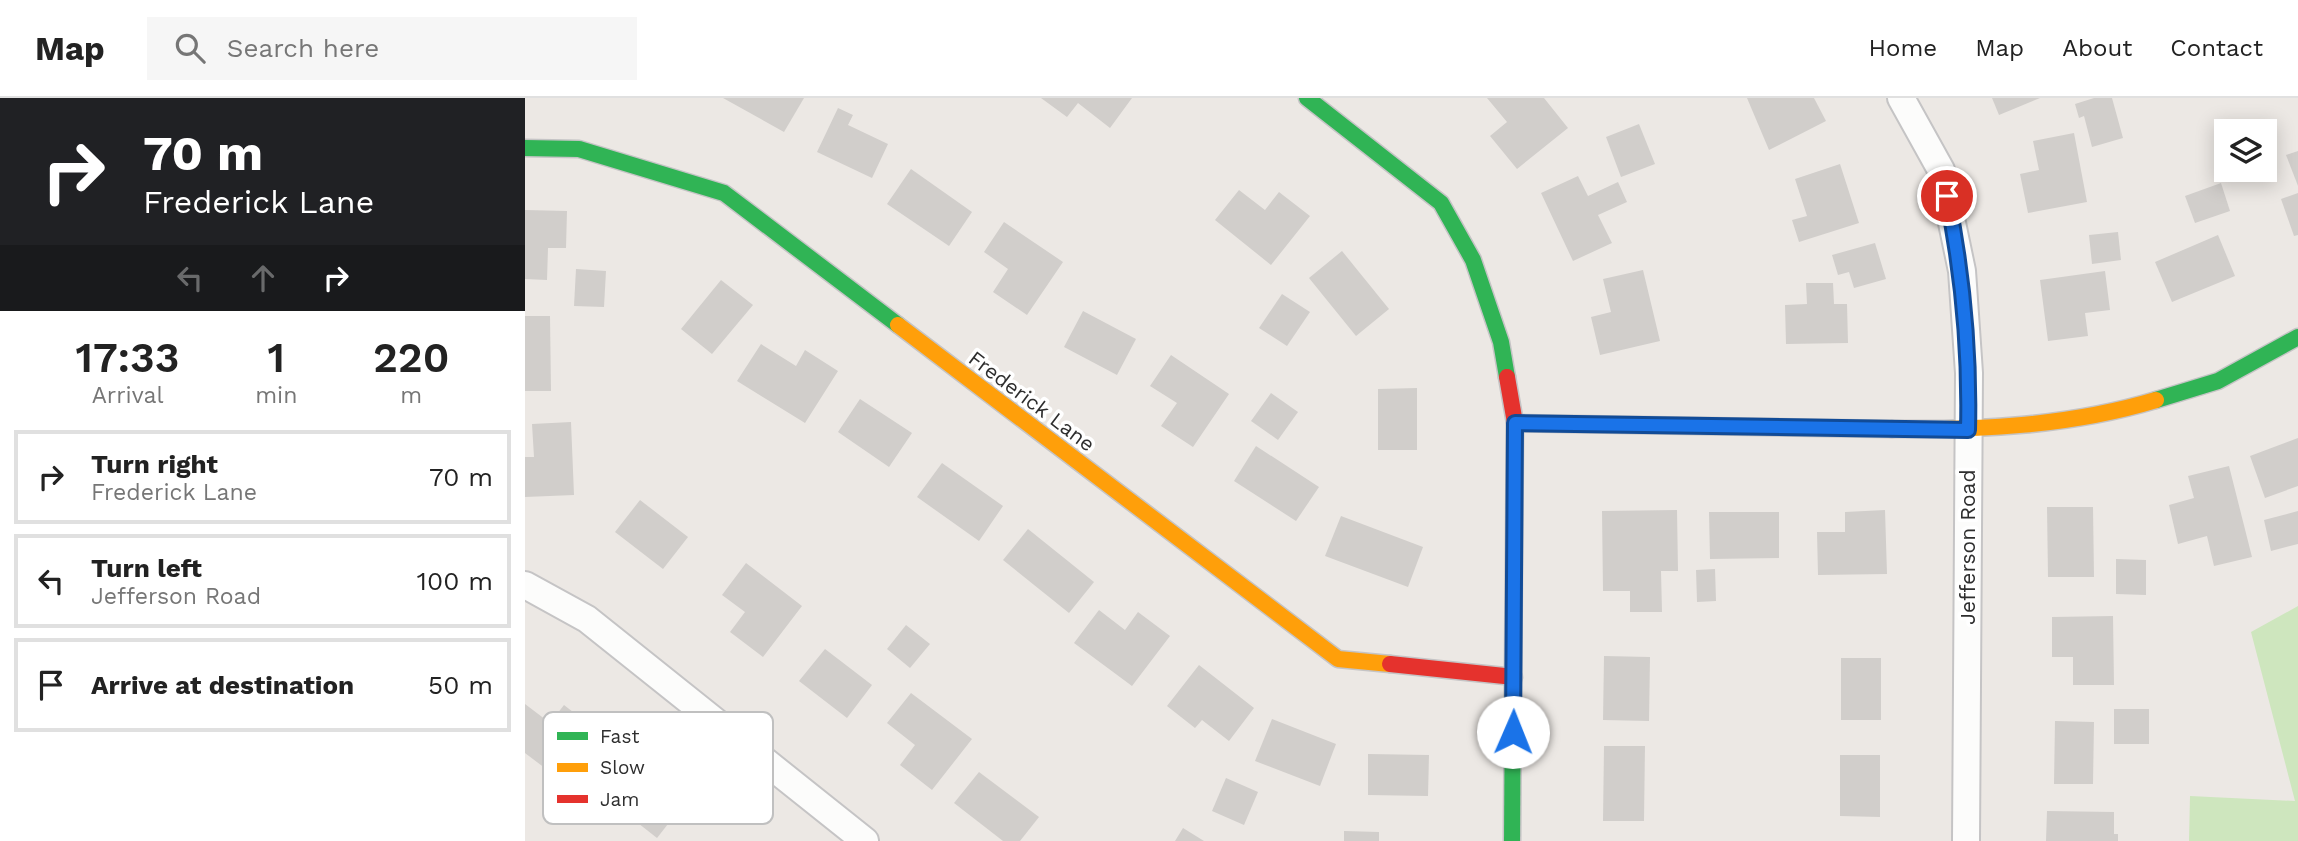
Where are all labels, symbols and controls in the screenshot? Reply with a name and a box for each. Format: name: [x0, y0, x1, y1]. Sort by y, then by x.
search box: [147, 17, 637, 80]
text: Map: [35, 29, 105, 68]
icon: search: [171, 29, 209, 67]
text: Search here: [227, 33, 379, 63]
text: Home: [1869, 34, 1937, 62]
text: Map: [1975, 34, 2024, 62]
text: About: [2062, 34, 2132, 62]
text: Contact: [2170, 34, 2263, 62]
map controls: [2214, 119, 2277, 182]
button: layers: [2214, 119, 2277, 182]
text: 70 m: [143, 124, 263, 182]
icon: right: [28, 126, 119, 217]
pin: [1917, 166, 1977, 226]
icon: arrive: [1928, 177, 1966, 215]
text: Frederick Lane: [143, 183, 374, 221]
icon: left: [171, 259, 209, 297]
icon: ahead: [244, 259, 282, 297]
icon: right: [317, 259, 355, 297]
text: 17:33: [76, 333, 180, 382]
text: 1: [268, 333, 285, 382]
text: 220: [373, 333, 449, 382]
street label: Frederick Lane: [964, 345, 1100, 457]
text: Arrival: [92, 382, 163, 409]
text: min: [255, 382, 297, 409]
text: m: [400, 382, 422, 409]
text: Turn right: [91, 449, 218, 479]
icon: right: [32, 458, 70, 496]
text: 70 m: [429, 462, 493, 492]
street label: Jefferson Road: [1955, 469, 1980, 625]
text: Frederick Lane: [91, 479, 257, 506]
text: Turn left: [91, 553, 202, 583]
icon: left: [32, 562, 70, 600]
text: 100 m: [417, 566, 493, 596]
text: Jefferson Road: [91, 583, 261, 610]
icon: arrive: [32, 666, 70, 704]
text: Arrive at destination: [91, 670, 354, 700]
text: 50 m: [428, 670, 493, 700]
position arrow: [1476, 695, 1550, 769]
legend: [543, 712, 773, 824]
text: Fast: [600, 725, 639, 748]
text: Slow: [600, 756, 645, 779]
text: Jam: [600, 788, 639, 811]

